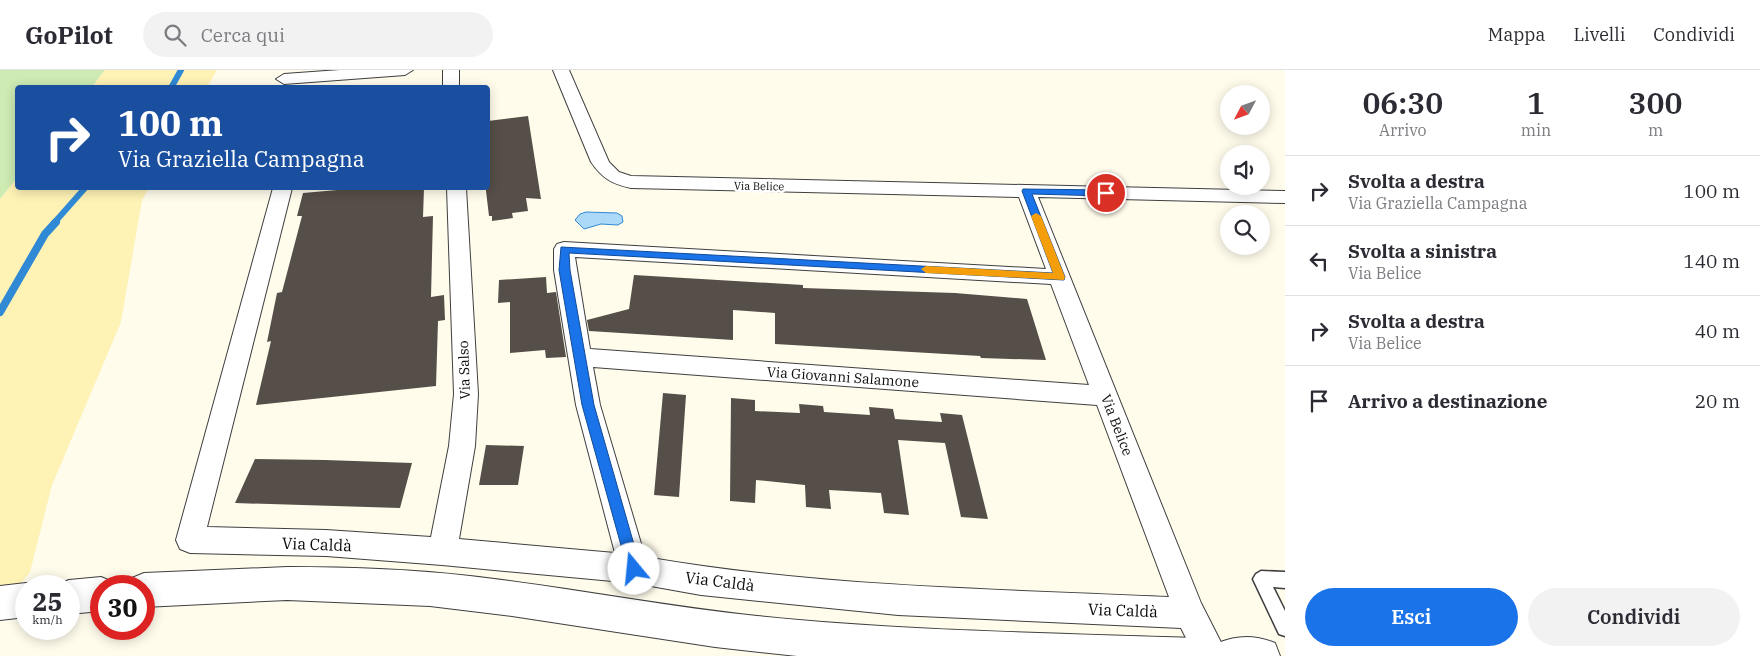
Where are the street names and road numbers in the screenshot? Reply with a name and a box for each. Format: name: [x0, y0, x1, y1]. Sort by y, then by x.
street label: Via Belice: [734, 179, 785, 193]
street label: Via Salso: [454, 340, 474, 400]
street label: Via Giovanni Salamone: [766, 363, 920, 391]
street label: Via Belice: [1097, 392, 1137, 458]
street label: Via Caldà: [282, 533, 353, 555]
street label: Via Caldà: [684, 567, 756, 595]
street label: Via Caldà: [1088, 599, 1159, 621]

